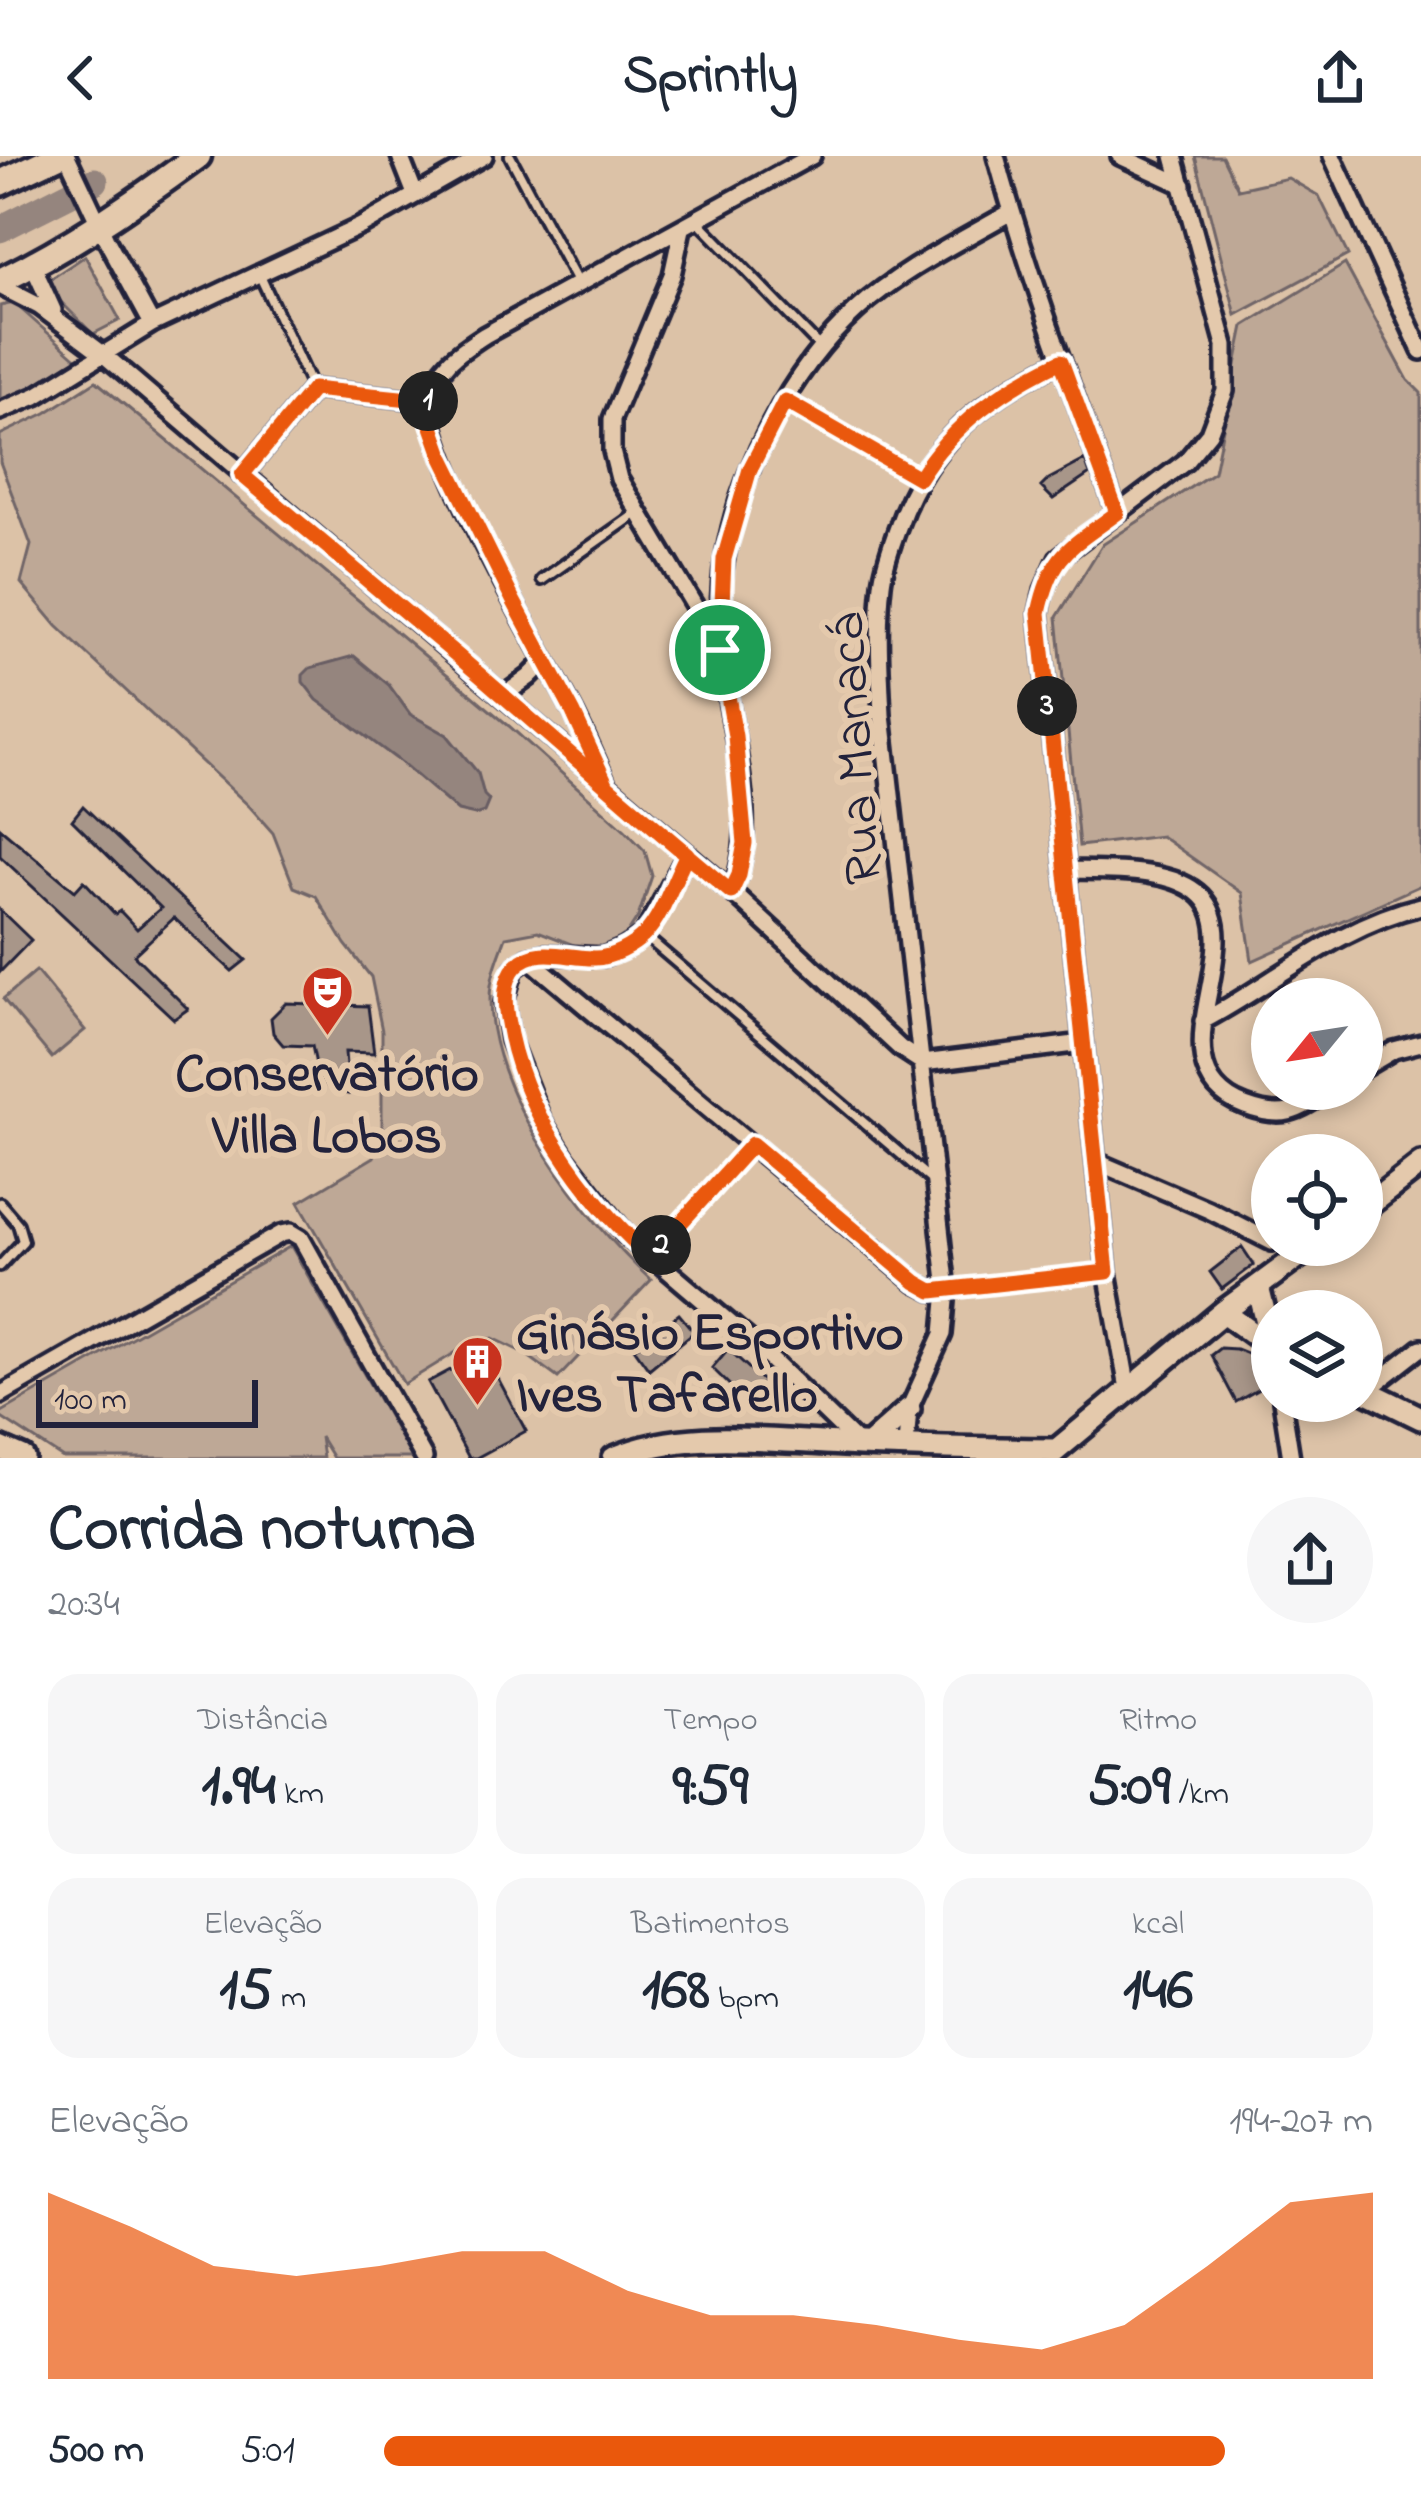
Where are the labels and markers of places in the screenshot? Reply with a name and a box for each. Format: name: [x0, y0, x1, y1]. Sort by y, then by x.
pin: 1: [398, 371, 458, 431]
pin: [669, 599, 771, 701]
pin: 3: [1017, 676, 1077, 736]
theatre icon: Conservatório Villa Lobos: [299, 963, 355, 1037]
place label: Conservatório Villa Lobos: [175, 1038, 479, 1178]
pin: 2: [631, 1215, 691, 1275]
place label: Ginásio Esportivo Ives Tafarello: [516, 1297, 904, 1437]
building icon: Ginásio Esportivo Ives Tafarello: [449, 1333, 505, 1407]

